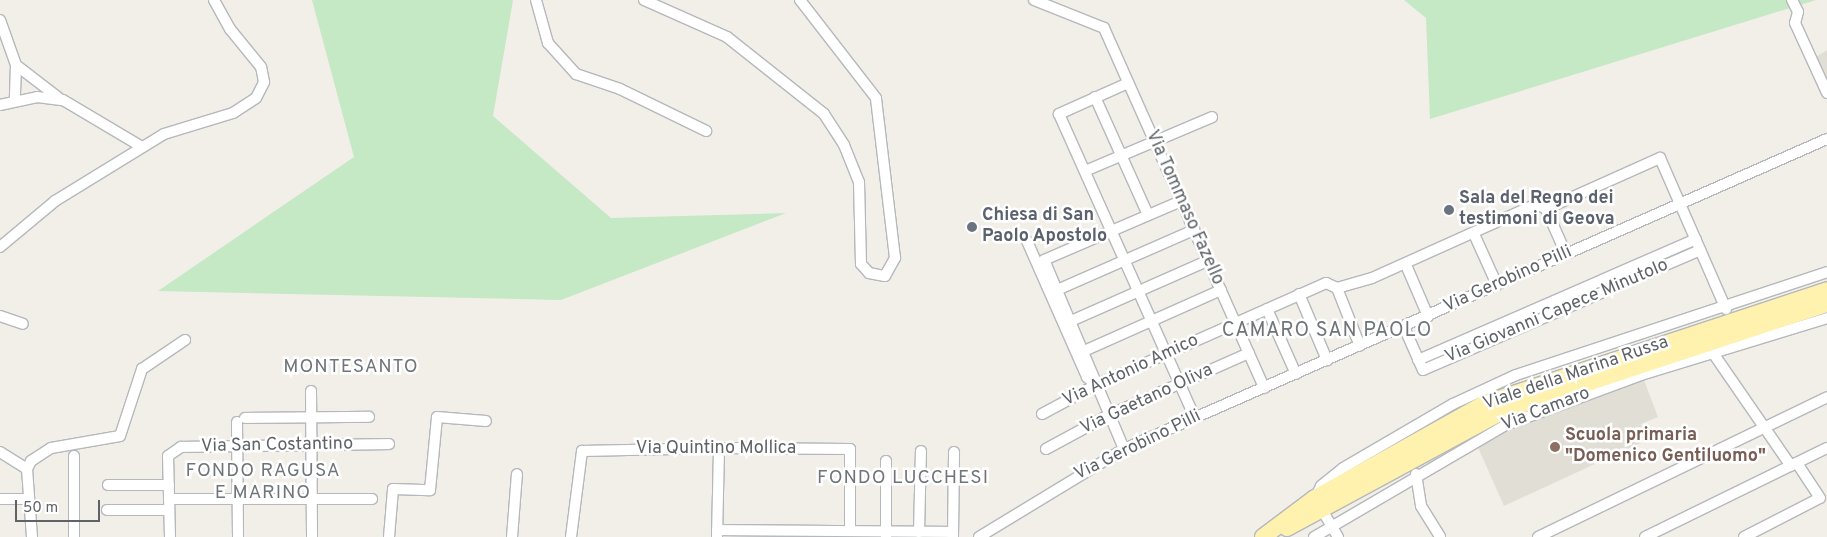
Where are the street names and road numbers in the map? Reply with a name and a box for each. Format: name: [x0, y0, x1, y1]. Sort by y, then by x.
street label: Via Tommaso Fazello: [1140, 127, 1228, 289]
street label: Via Gerobino Pilli: [1441, 242, 1575, 318]
street label: Via Giovanni Capece Minutolo: [1442, 255, 1672, 369]
street label: Via Antonio Amico: [1059, 330, 1203, 412]
street label: Viale della Marina Russa: [1481, 332, 1671, 416]
street label: Via Gaetano Oliva: [1077, 360, 1217, 440]
street label: Via Camaro: [1499, 383, 1593, 437]
street label: Via Gerobino Pilli: [1071, 406, 1205, 486]
street label: Via San Costantino: [201, 434, 353, 458]
street label: Via Quintino Mollica: [636, 438, 796, 460]

